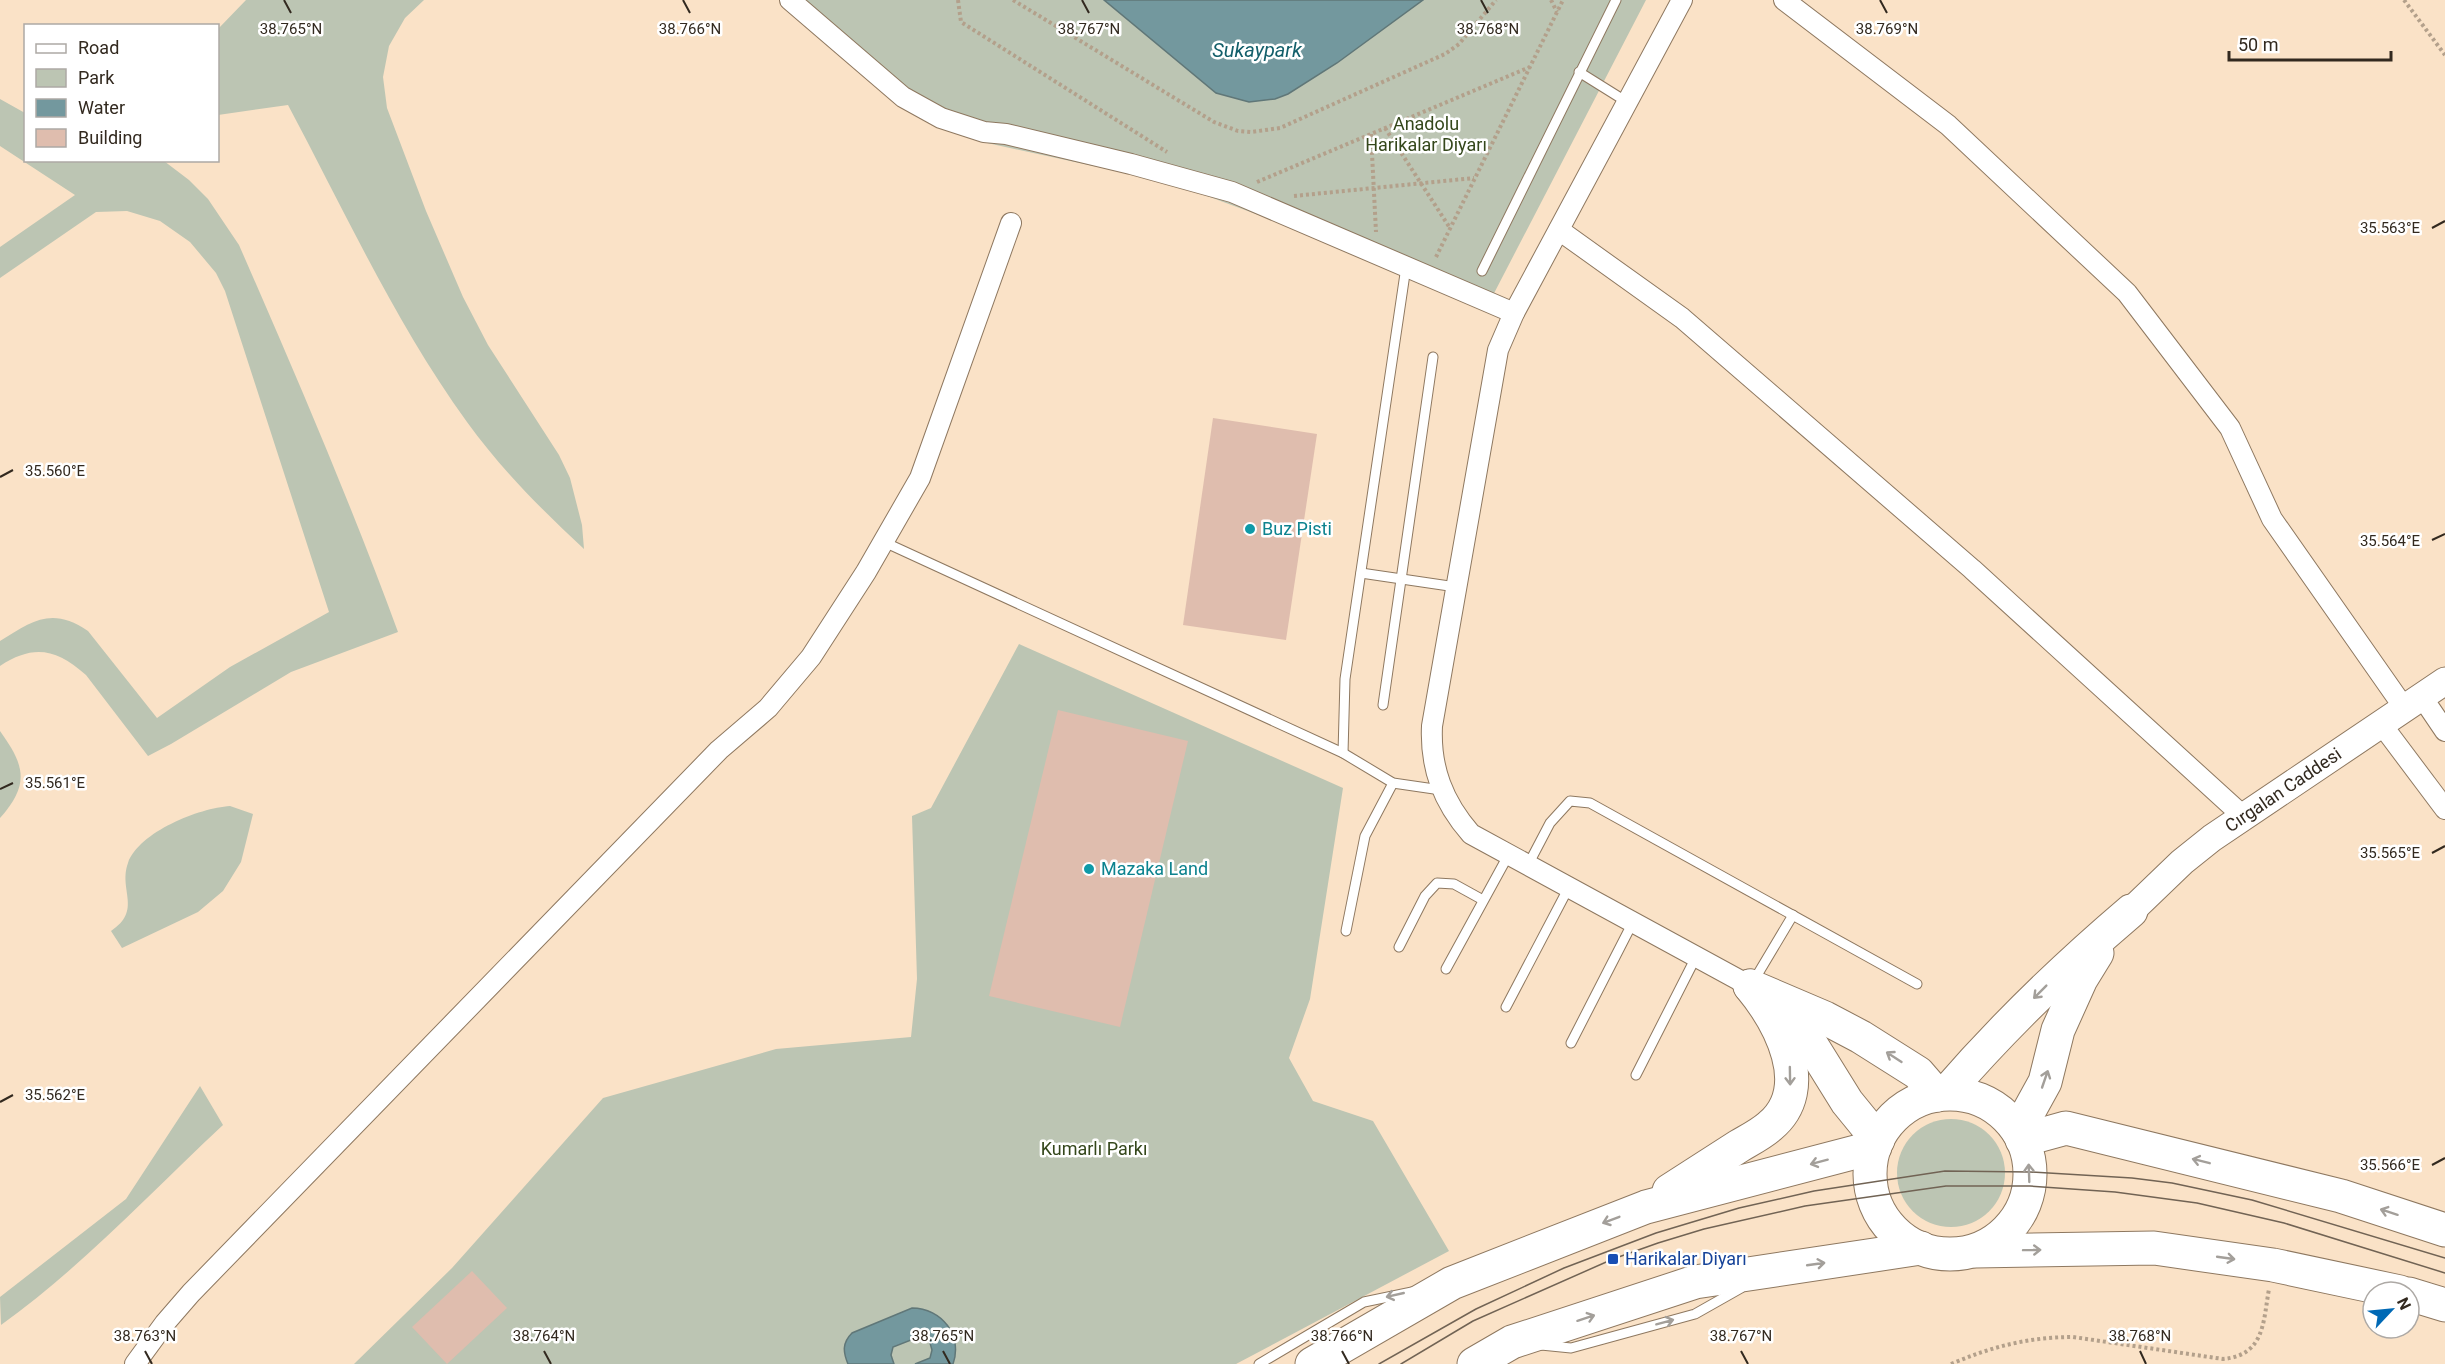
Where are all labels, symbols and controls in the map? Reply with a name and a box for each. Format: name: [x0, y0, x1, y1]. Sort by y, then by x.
text: 38.765°N: [260, 20, 322, 38]
text: 38.766°N: [659, 20, 721, 38]
text: 38.767°N: [1058, 20, 1120, 38]
text: 38.768°N: [1457, 20, 1519, 38]
text: 38.769°N: [1856, 20, 1918, 38]
legend: [24, 24, 219, 162]
scale bar: [2229, 24, 2391, 62]
text: 50 m: [2238, 34, 2278, 55]
text: Road: [78, 37, 119, 58]
water label: Sukaypark: [1212, 38, 1303, 62]
text: Park: [78, 67, 115, 88]
text: Water: [78, 97, 125, 118]
park label: Anadolu Harikalar Diyarı: [1365, 113, 1487, 155]
text: Building: [78, 127, 142, 148]
text: 35.563°E: [2360, 219, 2421, 237]
text: 35.560°E: [25, 462, 86, 480]
place label: Buz Pisti: [1262, 518, 1332, 539]
marker: Buz Pisti: [1243, 522, 1257, 536]
text: 35.564°E: [2360, 532, 2421, 550]
street label: Cırgalan Caddesi: [2221, 743, 2345, 836]
text: 35.561°E: [25, 774, 86, 792]
text: 35.565°E: [2360, 844, 2421, 862]
place label: Mazaka Land: [1101, 858, 1208, 879]
marker: Mazaka Land: [1082, 862, 1096, 876]
one-way arrow: [2033, 985, 2048, 999]
one-way arrow: [1886, 1050, 1903, 1062]
one-way arrow: [1784, 1065, 1796, 1085]
one-way arrow: [2040, 1070, 2051, 1089]
text: 35.562°E: [25, 1086, 86, 1104]
park label: Kumarlı Parkı: [1041, 1138, 1147, 1159]
one-way arrow: [2192, 1155, 2211, 1167]
one-way arrow: [1809, 1156, 1828, 1168]
text: 35.566°E: [2360, 1156, 2421, 1174]
one-way arrow: [2024, 1163, 2035, 1183]
one-way arrow: [2380, 1206, 2399, 1217]
one-way arrow: [1602, 1215, 1621, 1226]
one-way arrow: [2022, 1244, 2042, 1256]
place label: Harikalar Diyarı: [1625, 1248, 1747, 1269]
marker: Harikalar Diyarı: [1606, 1252, 1620, 1266]
one-way arrow: [2216, 1252, 2236, 1263]
one-way arrow: [1806, 1258, 1825, 1269]
north arrow: [2361, 1280, 2421, 1340]
one-way arrow: [1386, 1290, 1405, 1302]
text: N: [2393, 1294, 2415, 1313]
one-way arrow: [1576, 1312, 1595, 1323]
one-way arrow: [1656, 1316, 1675, 1327]
text: 38.763°N: [114, 1327, 176, 1345]
text: 38.764°N: [513, 1327, 575, 1345]
text: 38.765°N: [912, 1327, 974, 1345]
text: 38.766°N: [1311, 1327, 1373, 1345]
text: 38.767°N: [1710, 1327, 1772, 1345]
text: 38.768°N: [2109, 1327, 2171, 1345]

